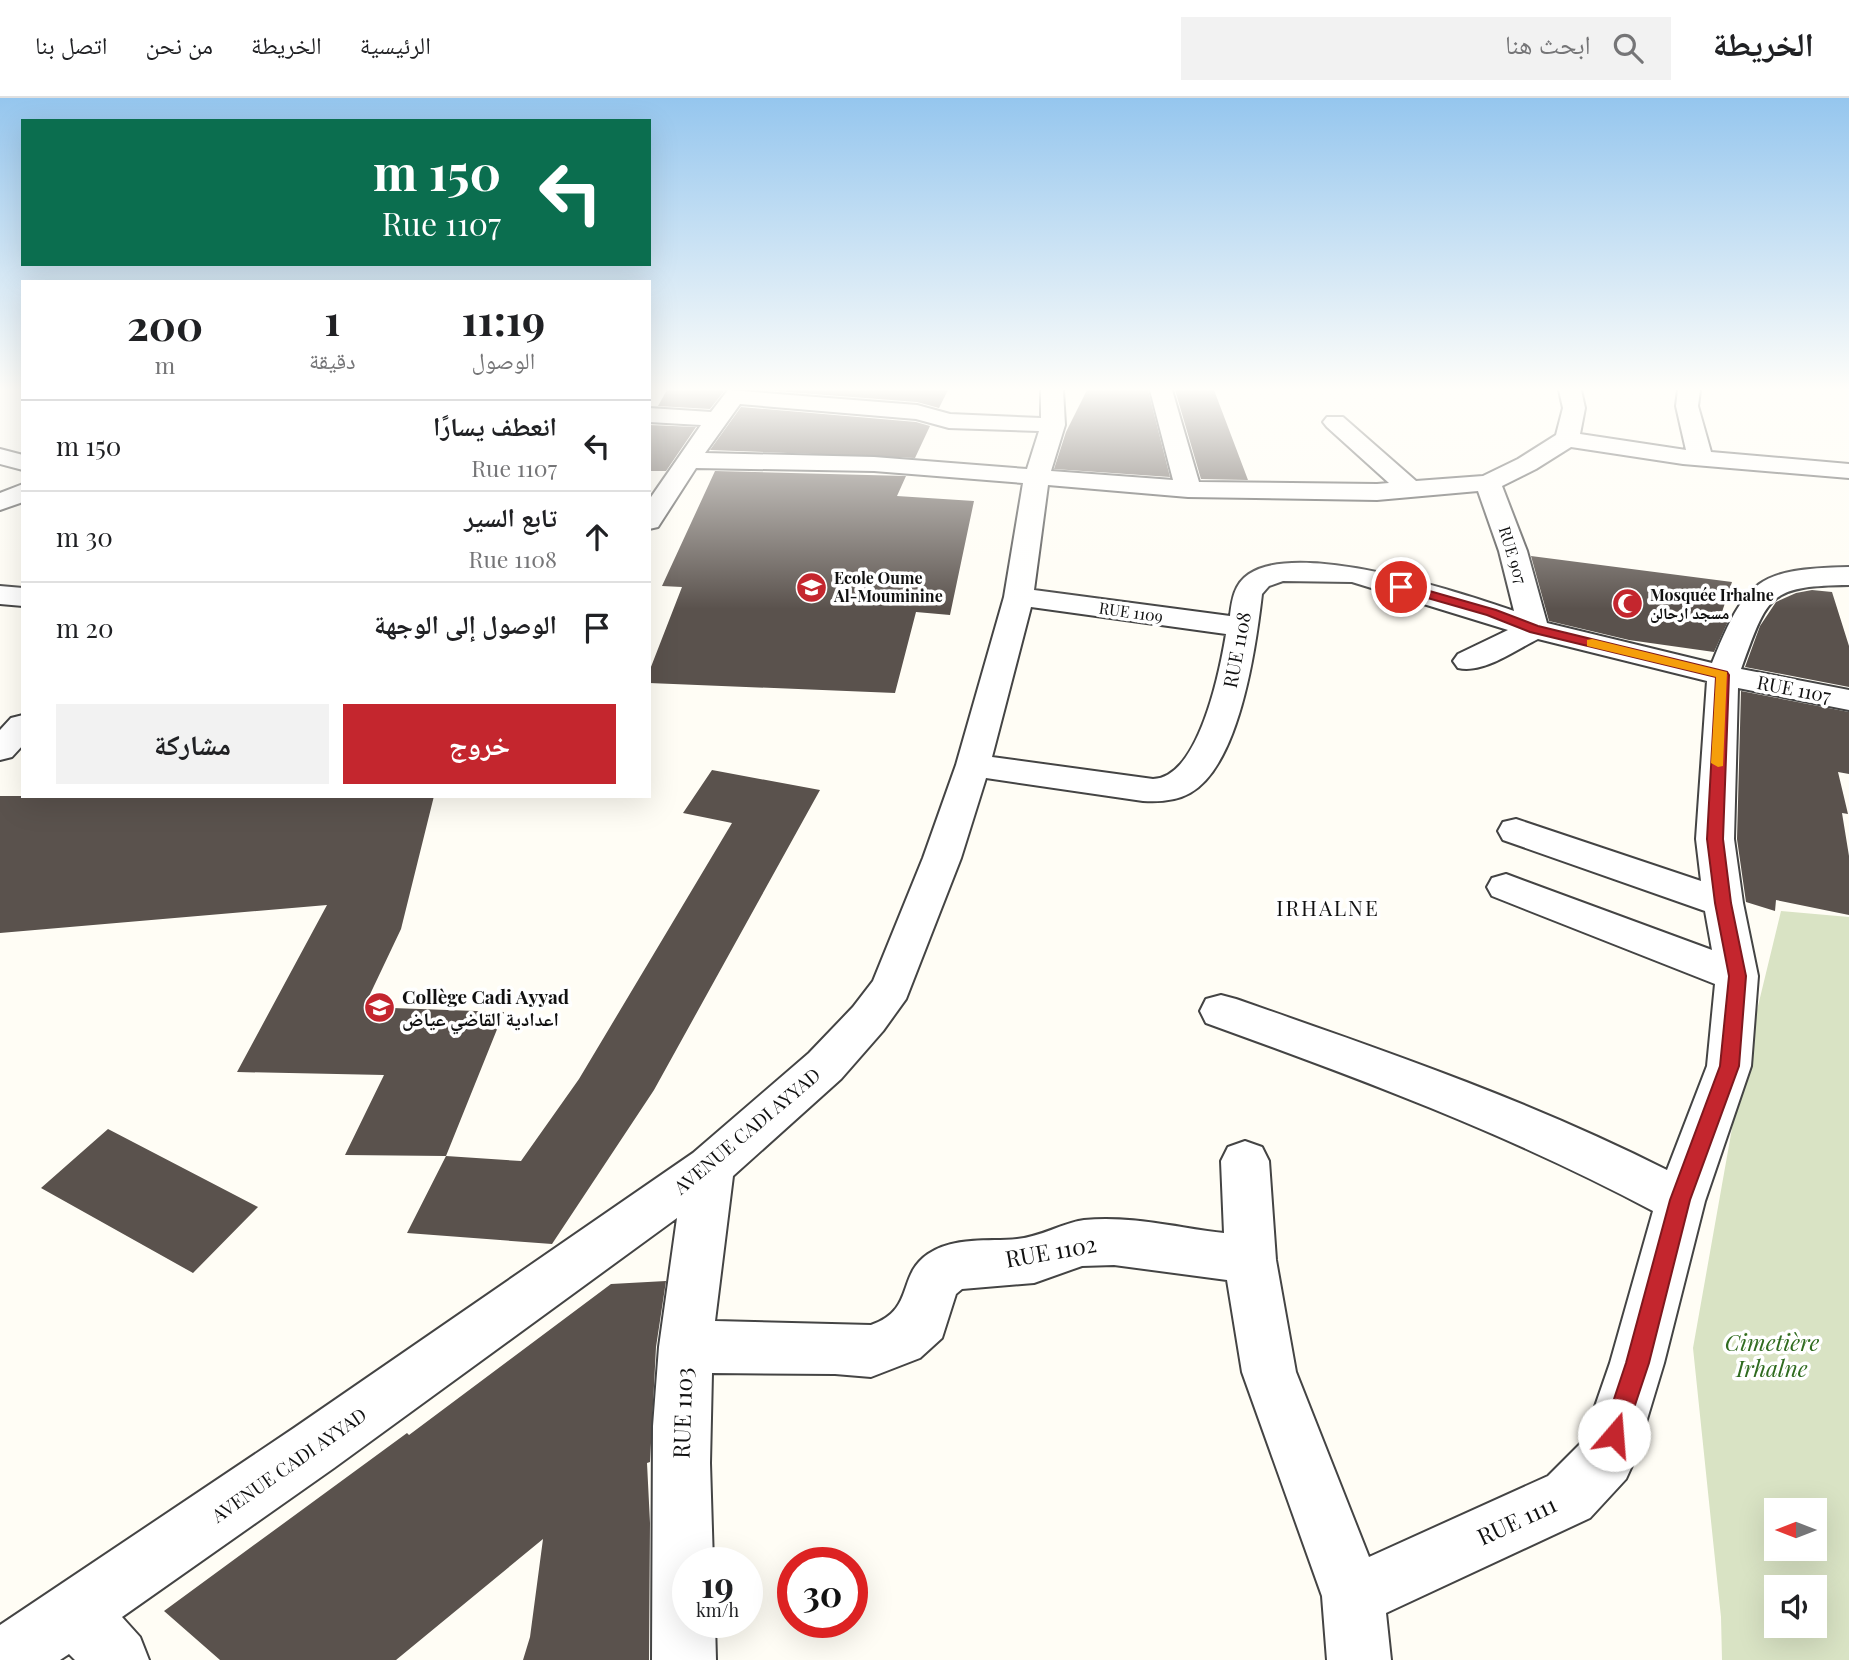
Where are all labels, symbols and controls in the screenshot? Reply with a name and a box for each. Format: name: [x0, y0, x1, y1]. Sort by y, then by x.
search box: [1181, 17, 1671, 80]
text: الخريطة: [1713, 20, 1814, 64]
text: ابحث هنا: [1505, 26, 1591, 61]
text: اتصل بنا: [35, 28, 107, 60]
text: من نحن: [145, 28, 213, 60]
text: الخريطة: [251, 28, 322, 60]
text: الرئيسية: [360, 28, 431, 60]
icon: search: [1609, 29, 1647, 67]
text: 150 m: [373, 138, 501, 203]
icon: left: [525, 147, 616, 238]
text: Rue 1107: [382, 201, 501, 244]
text: 1: [324, 291, 340, 347]
text: 11:19: [461, 291, 545, 347]
text: 200: [127, 296, 203, 352]
text: دقيقة: [309, 344, 356, 375]
text: الوصول: [471, 344, 535, 375]
text: m: [155, 349, 175, 380]
text: انعطف يسارًا: [433, 408, 557, 443]
icon: left: [578, 427, 616, 465]
text: 150 m: [56, 428, 121, 463]
text: Rue 1107: [471, 452, 557, 483]
text: تابع السير: [464, 499, 557, 534]
icon: ahead: [578, 518, 616, 556]
text: 30 m: [56, 519, 113, 554]
street label: RUE 907: [1495, 524, 1532, 587]
text: Rue 1108: [469, 543, 557, 574]
pin: [1371, 557, 1431, 617]
place label: Ecole Oume Al-Mouminine: [833, 567, 943, 606]
icon: arrive: [1382, 568, 1420, 606]
school or university icon: Ecole Oume Al-Mouminine: [794, 570, 828, 604]
place label: Mosquée Irhalne مسجد ارحالن: [1650, 584, 1774, 623]
mosque icon: Mosquée Irhalne مسجد ارحالن: [1610, 587, 1644, 621]
street label: RUE 1109: [1098, 597, 1164, 626]
text: الوصول إلى الوجهة: [374, 606, 557, 641]
icon: arrive: [578, 609, 616, 647]
text: 20 m: [56, 610, 114, 645]
street label: RUE 1108: [1216, 610, 1256, 690]
street label: RUE 1107: [1755, 668, 1834, 708]
button: مشاركة: [56, 704, 329, 784]
button: خروج: [343, 704, 616, 784]
district label: IRHALNE: [1276, 893, 1380, 921]
place label: Collège Cadi Ayyad اعدادية القاضي عياض: [402, 983, 570, 1035]
school or university icon: Collège Cadi Ayyad اعدادية القاضي عياض: [362, 991, 396, 1025]
street label: AVENUE CADI AYYAD: [667, 1061, 825, 1200]
street label: RUE 1102: [1003, 1227, 1099, 1274]
park label: Cimetière Irhalne: [1725, 1326, 1819, 1383]
street label: RUE 1103: [664, 1367, 699, 1459]
position arrow: [1577, 1398, 1651, 1472]
street label: AVENUE CADI AYYAD: [205, 1401, 371, 1528]
street label: RUE 1111: [1472, 1488, 1562, 1551]
north arrow: [1764, 1498, 1827, 1561]
map controls: [1764, 1498, 1827, 1638]
speed limit sign: 30: [777, 1547, 868, 1638]
text: 19: [701, 1560, 734, 1607]
button: sound: [1764, 1575, 1827, 1638]
text: km/h: [696, 1598, 739, 1622]

